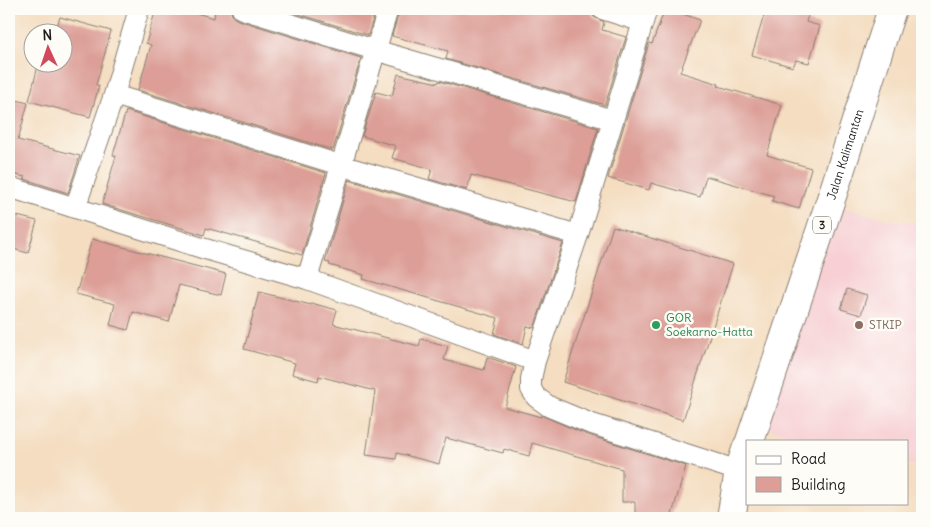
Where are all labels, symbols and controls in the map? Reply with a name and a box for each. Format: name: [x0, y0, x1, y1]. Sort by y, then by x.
north arrow: [22, 22, 72, 72]
text: N: [42, 26, 53, 44]
street label: Jalan Kalimantan: [823, 107, 866, 201]
road number: 3: [813, 216, 831, 234]
place label: GOR Soekarno-Hatta: [666, 310, 753, 339]
place label: STKIP: [869, 317, 902, 332]
marker: GOR Soekarno-Hatta: [650, 319, 662, 331]
marker: STKIP: [853, 319, 865, 331]
legend: [746, 440, 908, 504]
text: Road: [791, 449, 826, 468]
text: Building: [791, 475, 846, 494]

